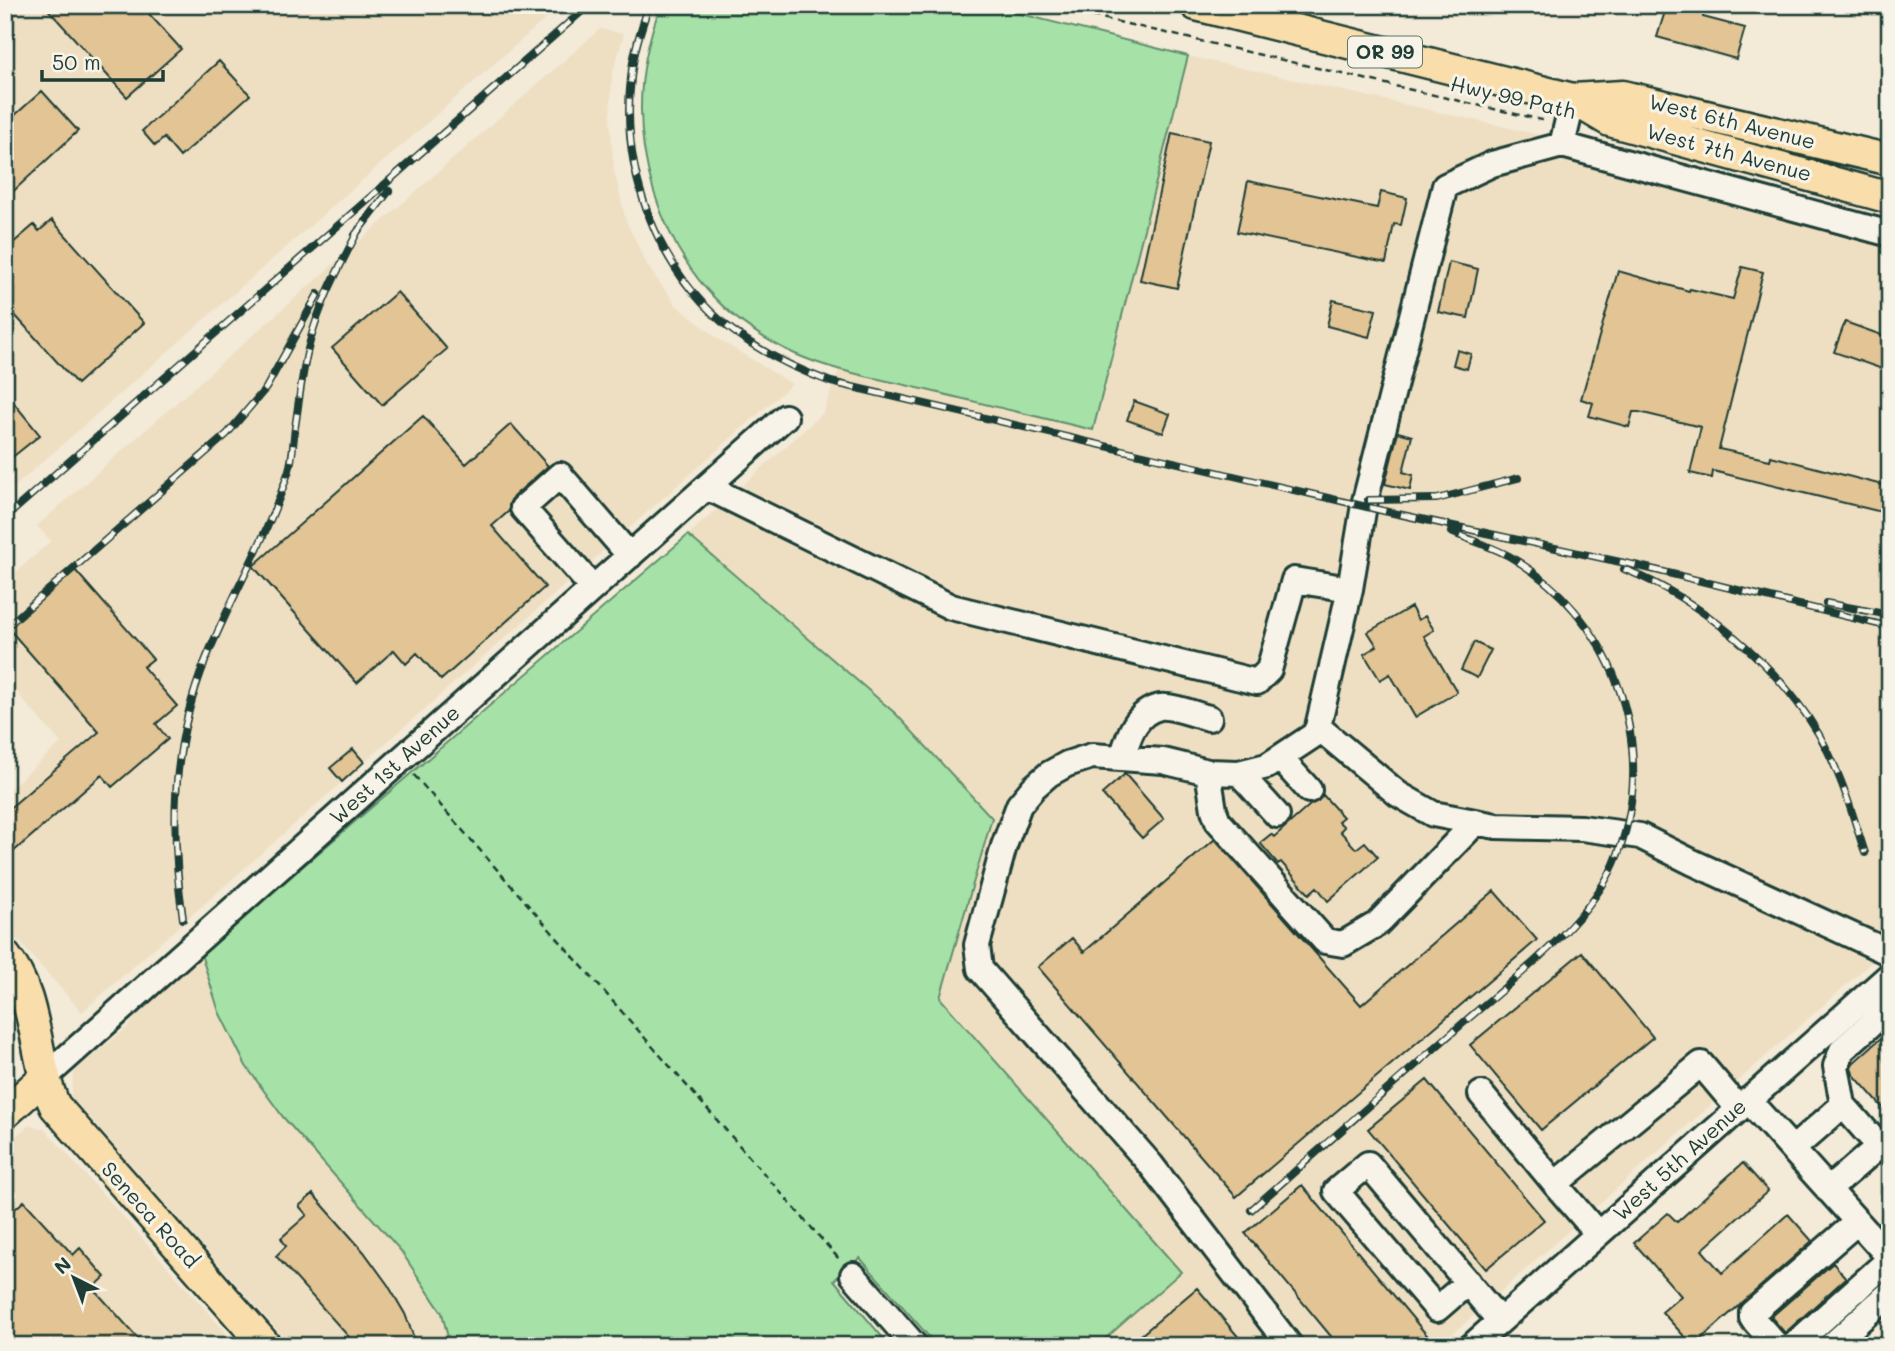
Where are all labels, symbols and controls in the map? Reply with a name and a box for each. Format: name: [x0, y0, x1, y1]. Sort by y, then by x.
road number: OR 99: [1348, 36, 1422, 68]
scale bar: [42, 38, 163, 82]
text: 50 m: [52, 48, 101, 75]
street label: Hwy 99 Path: [1448, 69, 1578, 124]
street label: West 6th Avenue: [1646, 87, 1818, 154]
street label: West 7th Avenue: [1644, 117, 1815, 187]
street label: West 1st Avenue: [323, 698, 465, 829]
street label: West 5th Avenue: [1607, 1092, 1751, 1226]
street label: Seneca Road: [96, 1155, 206, 1273]
north arrow: [38, 1242, 108, 1312]
text: N: [49, 1251, 76, 1279]

